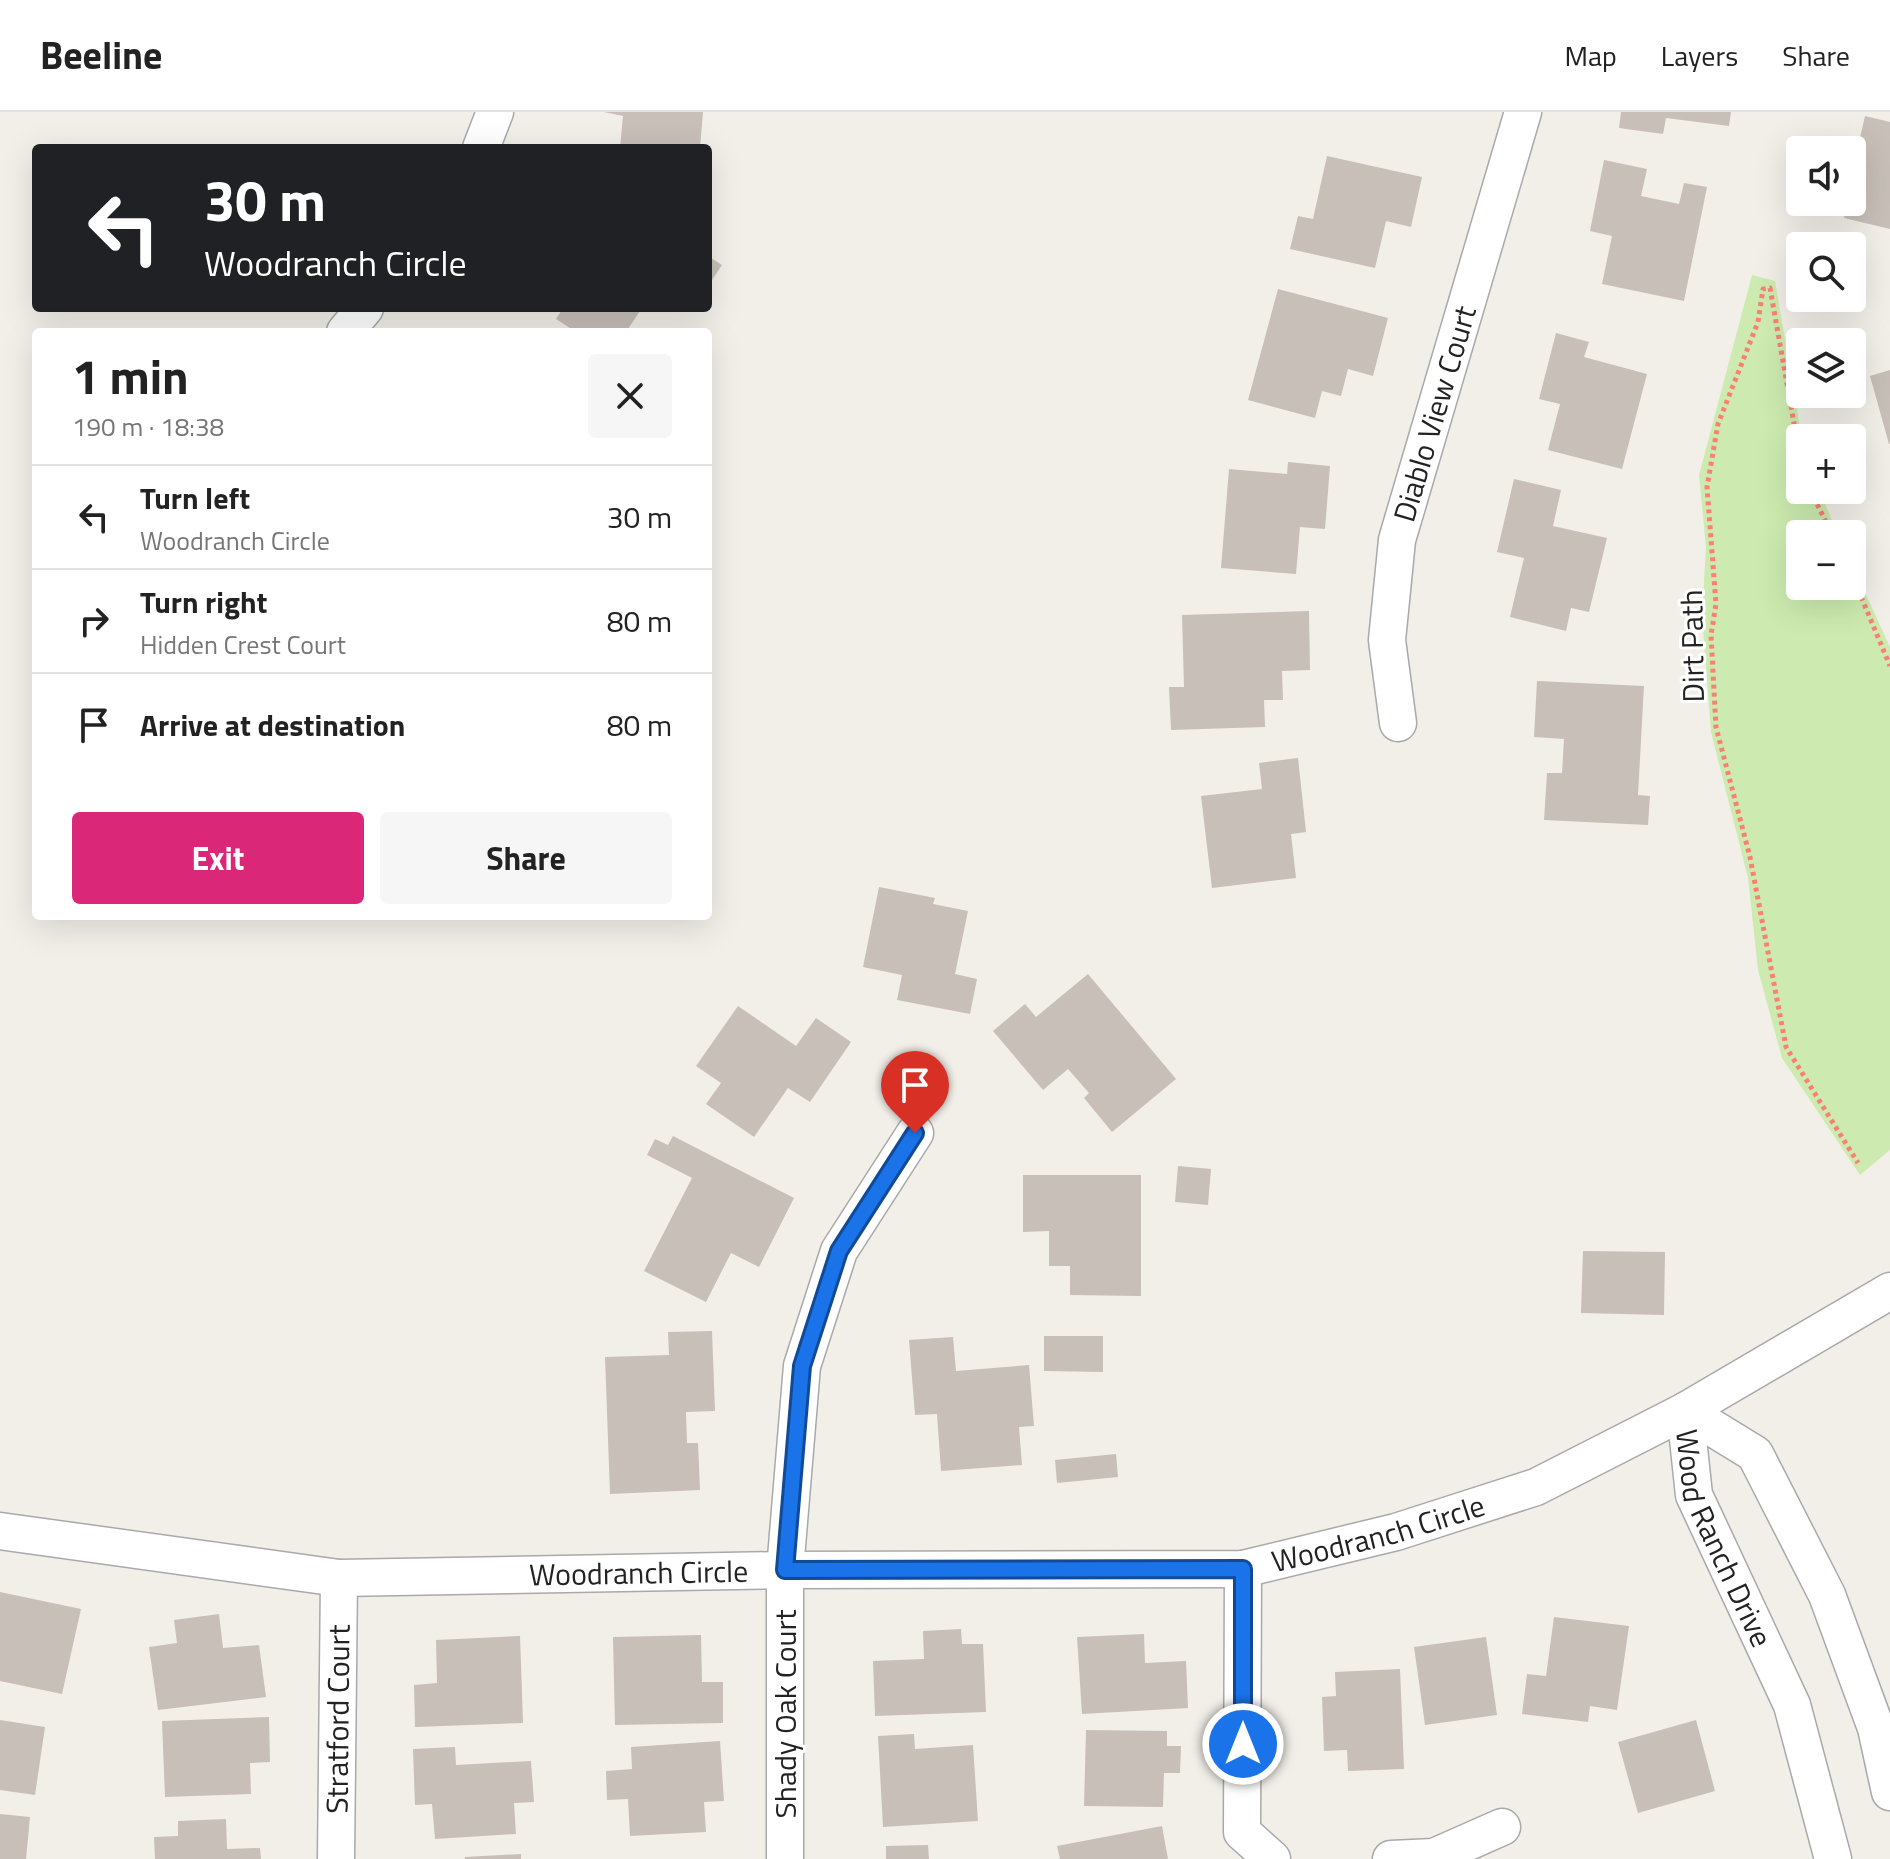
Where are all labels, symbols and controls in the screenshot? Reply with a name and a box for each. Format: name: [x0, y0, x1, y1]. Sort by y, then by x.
text: Beeline: [40, 26, 162, 84]
text: Map: [1564, 34, 1617, 77]
text: Layers: [1661, 34, 1738, 77]
text: Share: [1782, 34, 1850, 77]
map controls: [1786, 136, 1866, 600]
button: sound: [1786, 136, 1866, 216]
text: 30 m: [204, 158, 326, 243]
icon: left: [72, 176, 176, 280]
button: search: [1786, 232, 1866, 312]
text: Woodranch Circle: [204, 235, 467, 290]
street label: Diablo View Court: [1381, 299, 1488, 527]
button: layers: [1786, 328, 1866, 408]
text: 1 min: [72, 340, 189, 413]
button: close: [588, 354, 672, 438]
text: 190 m · 18:38: [72, 407, 224, 446]
button: +: [1786, 424, 1866, 504]
text: Turn left: [140, 475, 250, 521]
text: 30 m: [607, 494, 672, 540]
icon: left: [72, 495, 116, 539]
button: −: [1786, 520, 1866, 600]
text: Woodranch Circle: [140, 521, 330, 560]
text: Turn right: [140, 579, 268, 625]
street label: Dirt Path: [1668, 589, 1716, 703]
text: 80 m: [607, 598, 672, 644]
icon: right: [72, 599, 116, 643]
text: Hidden Crest Court: [140, 625, 346, 664]
text: Arrive at destination: [140, 702, 405, 748]
text: 80 m: [607, 702, 672, 748]
icon: arrive: [72, 703, 116, 747]
button: Exit: [72, 812, 364, 904]
button: Share: [380, 812, 672, 904]
pin: [881, 1051, 949, 1133]
icon: arrive: [893, 1063, 937, 1107]
street label: Wood Ranch Drive: [1664, 1427, 1785, 1654]
street label: Woodranch Circle: [1267, 1482, 1490, 1584]
street label: Woodranch Circle: [529, 1548, 749, 1598]
street label: Shady Oak Court: [762, 1609, 808, 1818]
street label: Stratford Court: [313, 1624, 362, 1814]
position arrow: [1201, 1702, 1285, 1786]

